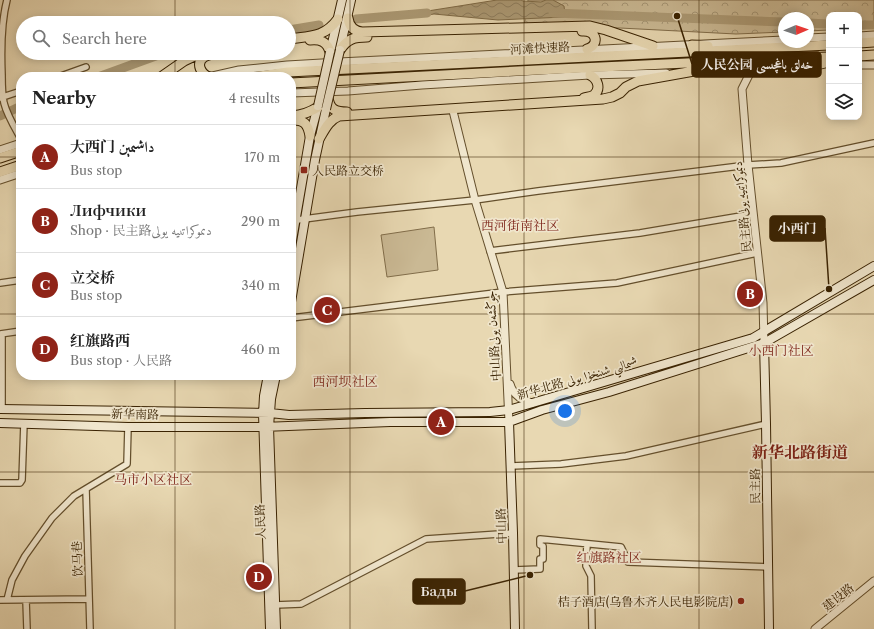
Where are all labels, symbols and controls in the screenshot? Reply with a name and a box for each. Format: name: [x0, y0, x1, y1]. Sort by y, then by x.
north arrow: [778, 12, 814, 48]
map controls: [826, 12, 862, 120]
button: +: [826, 12, 862, 48]
search box: [16, 16, 296, 60]
icon: search: [30, 27, 52, 49]
text: Search here: [62, 29, 147, 48]
street label: 河滩快速路: [510, 39, 570, 57]
button: −: [826, 48, 862, 84]
callout: 人民公园 خەلق باغچىسى: [692, 52, 821, 77]
text: 人民公园 خەلق باغچىسى: [701, 56, 813, 74]
button: layers: [826, 84, 862, 120]
text: Nearby: [32, 88, 96, 108]
text: 4 results: [229, 90, 280, 106]
text: 大西门 داشىمېن: [70, 137, 155, 156]
text: A: [40, 149, 50, 165]
text: 170 m: [244, 149, 280, 165]
street label: 民主路دىموكراتىيە يولى: [730, 161, 755, 253]
text: Bus stop: [70, 162, 122, 178]
place label: 人民路立交桥: [312, 163, 384, 178]
marker: 人民路立交桥: [299, 165, 309, 175]
text: Лифчики: [70, 201, 146, 220]
text: B: [40, 213, 50, 229]
text: 290 m: [241, 213, 280, 229]
callout: 小西门: [770, 216, 825, 241]
district label: 西河街南社区: [481, 217, 559, 233]
text: 小西门: [777, 220, 817, 236]
text: Shop · 民主路دىموكراتىيە يولى: [70, 222, 212, 238]
text: 立交桥: [70, 268, 115, 287]
text: C: [40, 277, 50, 293]
text: 340 m: [242, 277, 280, 293]
pin: B: [737, 279, 763, 309]
text: Bus stop: [70, 287, 122, 303]
street label: 中山路جوڭشەن يولى: [482, 290, 505, 382]
pin: C: [314, 295, 340, 325]
text: 红旗路西: [70, 331, 130, 350]
text: D: [39, 341, 51, 357]
text: 460 m: [241, 341, 280, 357]
district label: 小西门社区: [748, 342, 814, 358]
text: Bus stop · 人民路: [70, 352, 172, 368]
street label: 新华北路 شىمالىي شىنخۇا يولى: [515, 354, 640, 407]
district label: 西河坝社区: [312, 373, 378, 389]
your location: [555, 401, 575, 421]
street label: 新华南路: [111, 406, 159, 422]
pin: A: [428, 407, 454, 437]
district label: 新华北路街道: [752, 442, 848, 462]
street label: 民主路: [747, 468, 763, 504]
district label: 马市小区社区: [114, 471, 192, 487]
street label: 人民路: [252, 504, 268, 540]
street label: 中山路: [493, 508, 509, 544]
street label: 饮马巷: [69, 541, 85, 577]
district label: 红旗路社区: [576, 549, 642, 565]
pin: D: [246, 562, 272, 592]
callout: Бады: [413, 579, 465, 604]
street label: 建设路: [819, 580, 857, 614]
text: Бады: [421, 583, 457, 599]
place label: 桔子酒店(乌鲁木齐人民电影院店): [558, 594, 733, 609]
marker: 桔子酒店(乌鲁木齐人民电影院店): [736, 596, 746, 606]

